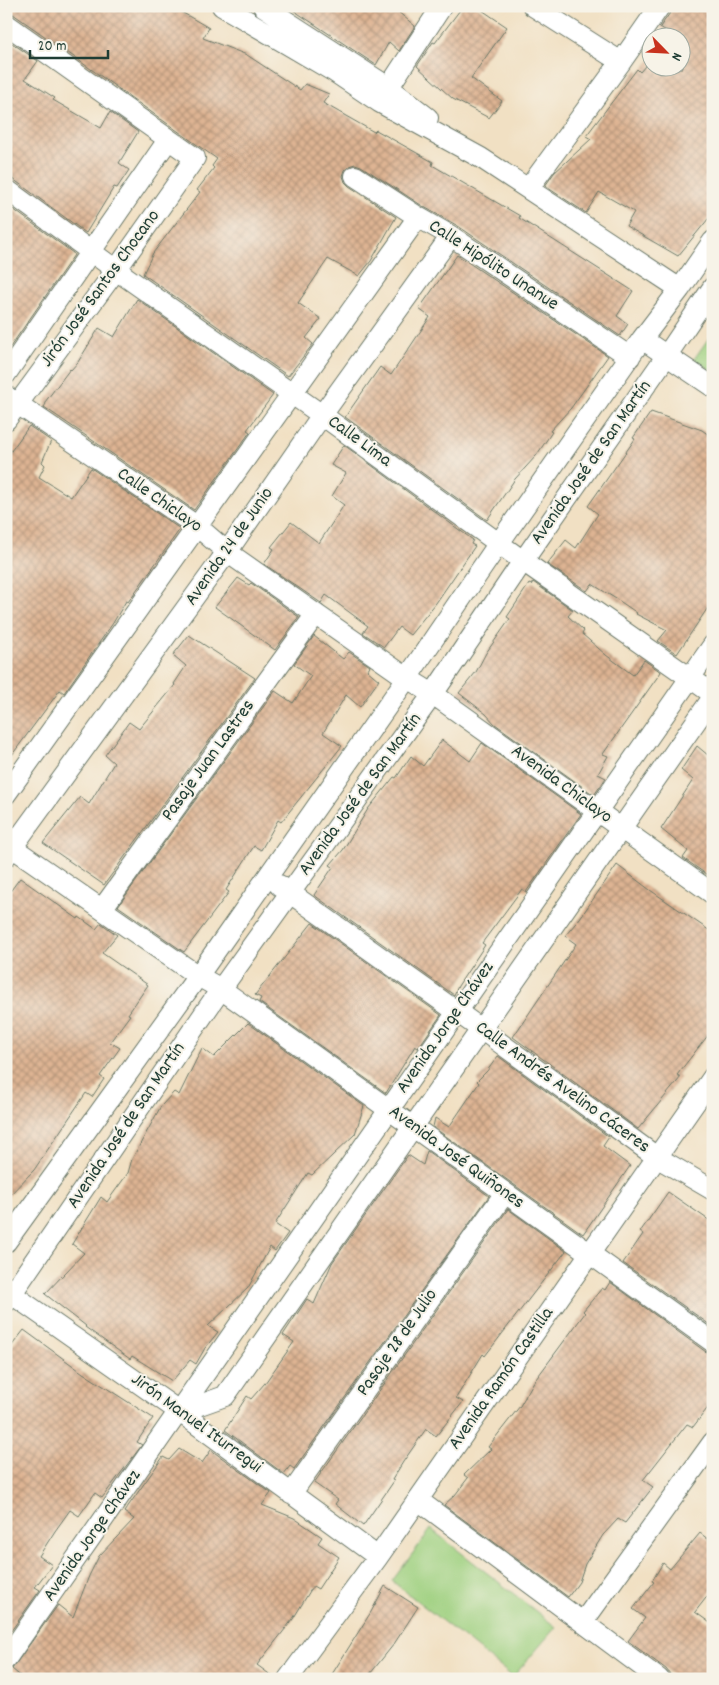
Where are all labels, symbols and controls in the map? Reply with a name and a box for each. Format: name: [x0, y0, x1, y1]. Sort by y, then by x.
scale bar: [30, 28, 108, 60]
north arrow: [642, 28, 692, 78]
text: 20 m: [38, 36, 66, 58]
text: N: [665, 49, 687, 64]
street label: Jirón José Santos Chocano: [34, 205, 168, 373]
street label: Calle Hipólito Unanue: [423, 214, 563, 318]
street label: Avenida José de San Martín: [525, 375, 659, 551]
street label: Calle Lima: [321, 410, 397, 475]
street label: Calle Chiclayo: [111, 462, 207, 540]
street label: Avenida 24 de Junio: [179, 482, 281, 612]
street label: Pasaje Juan Lastres: [156, 695, 262, 827]
street label: Avenida José de San Martín: [293, 708, 429, 882]
street label: Avenida Chiclayo: [505, 739, 617, 831]
street label: Avenida Jorge Chávez: [390, 957, 502, 1099]
street label: Calle Andrés Avelino Cáceres: [469, 1015, 655, 1161]
street label: Avenida José de San Martín: [61, 1037, 193, 1215]
street label: Avenida José Quiñones: [382, 1099, 530, 1217]
street label: Pasaje 28 de Julio: [351, 1284, 445, 1402]
street label: Avenida Ramón Castilla: [443, 1301, 562, 1456]
street label: Jirón Manuel Iturregui: [125, 1367, 268, 1481]
street label: Avenida Jorge Chávez: [37, 1465, 149, 1607]

